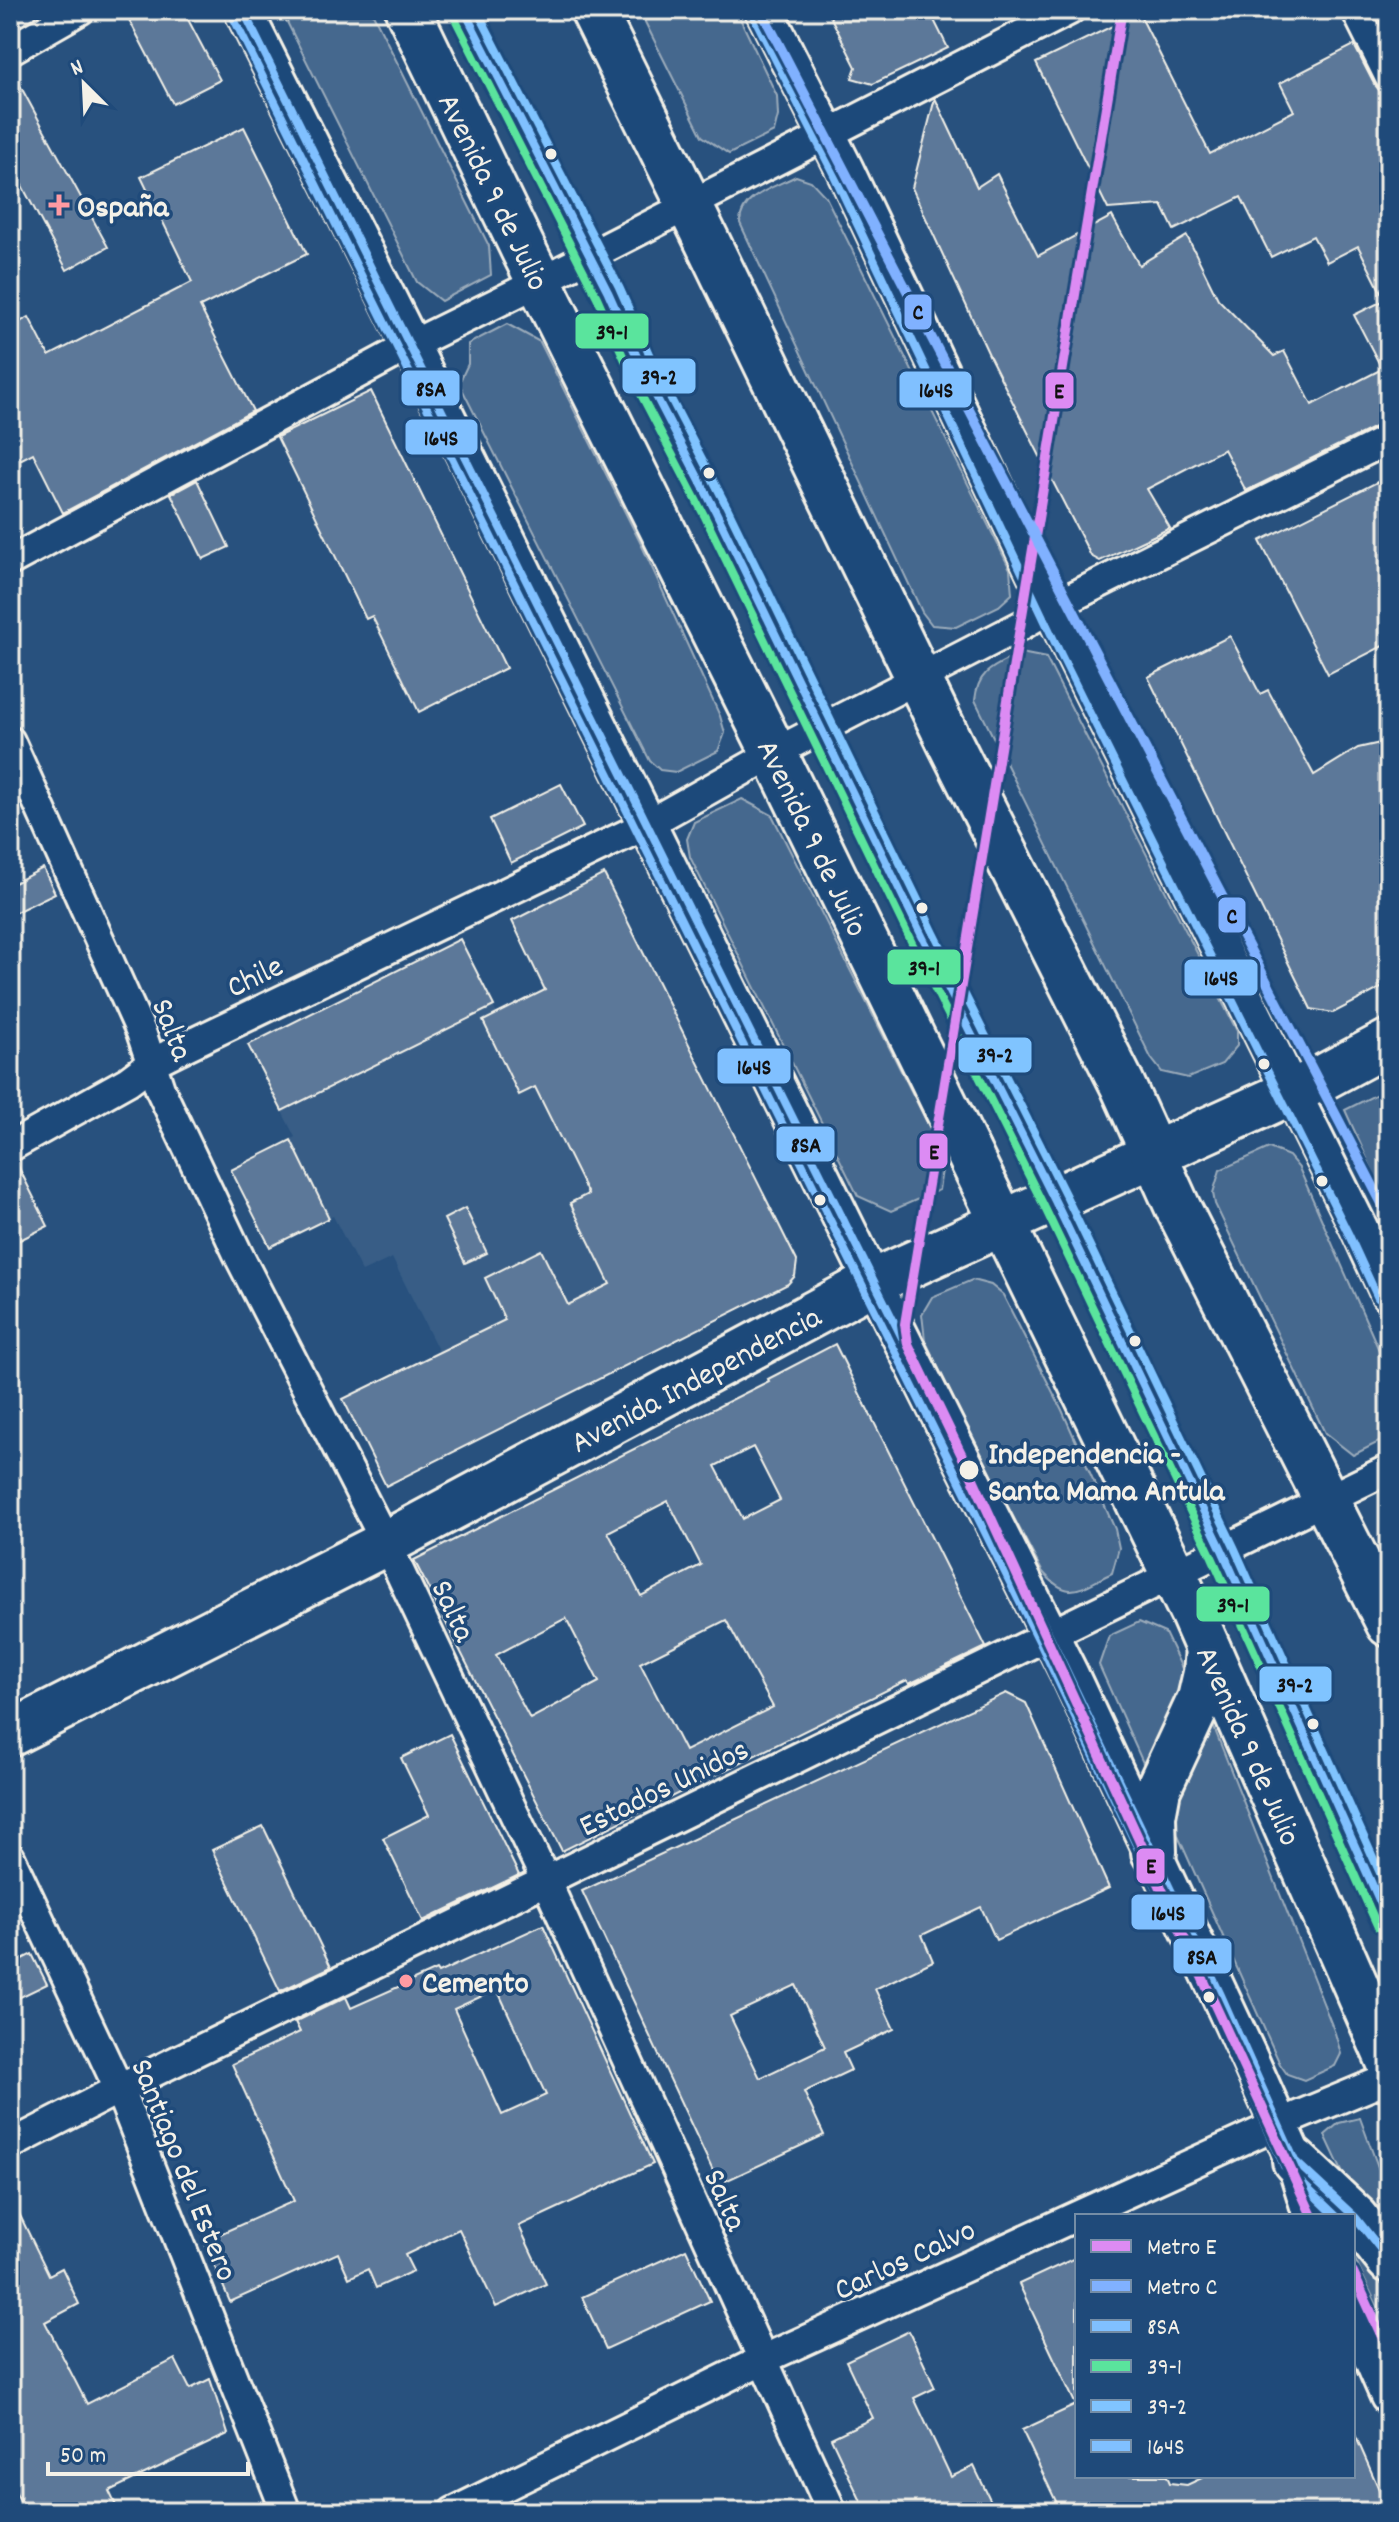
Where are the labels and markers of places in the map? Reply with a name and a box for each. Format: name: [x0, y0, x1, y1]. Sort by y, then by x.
unlabelled marker: [543, 146, 559, 162]
place label: Ospaña: [77, 187, 169, 233]
marker: Ospaña: [48, 194, 70, 216]
unlabelled marker: [701, 465, 717, 481]
unlabelled marker: [914, 900, 930, 916]
unlabelled marker: [1256, 1056, 1272, 1072]
unlabelled marker: [1314, 1173, 1330, 1189]
unlabelled marker: [812, 1192, 828, 1208]
unlabelled marker: [1127, 1333, 1143, 1349]
place label: Independencia - Santa Mama Antula: [988, 1434, 1226, 1517]
marker: Independencia - Santa Mama Antula: [957, 1458, 981, 1482]
unlabelled marker: [1305, 1716, 1321, 1732]
place label: Cemento: [422, 1963, 529, 2009]
marker: Cemento: [397, 1972, 415, 1990]
unlabelled marker: [1201, 1989, 1217, 2005]

